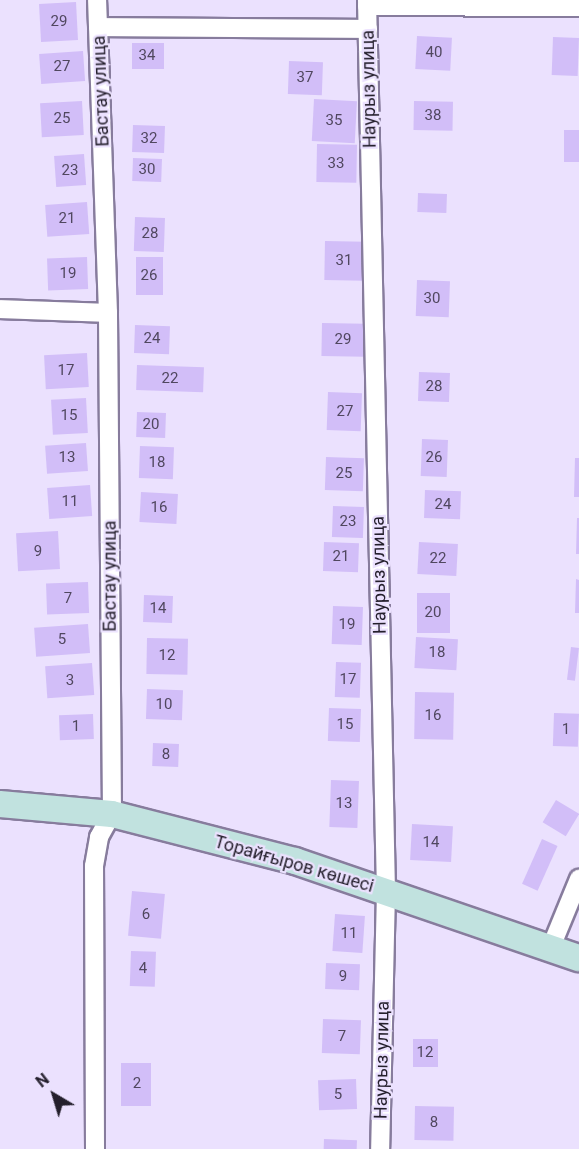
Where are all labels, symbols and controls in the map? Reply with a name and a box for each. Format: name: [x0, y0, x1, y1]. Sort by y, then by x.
house number: 29: [51, 13, 67, 31]
street label: Наурыз улица: [357, 30, 381, 148]
street label: Бастау улица: [88, 35, 114, 147]
house number: 40: [426, 44, 442, 62]
house number: 34: [139, 47, 155, 65]
house number: 27: [54, 58, 70, 76]
house number: 37: [297, 69, 313, 87]
house number: 38: [425, 107, 441, 125]
house number: 25: [54, 110, 70, 128]
house number: 35: [326, 112, 342, 130]
house number: 32: [141, 130, 157, 148]
house number: 33: [328, 155, 344, 173]
house number: 30: [139, 161, 155, 179]
house number: 23: [62, 162, 78, 180]
house number: 21: [59, 210, 75, 228]
house number: 28: [142, 225, 158, 243]
house number: 31: [336, 252, 352, 270]
house number: 19: [60, 265, 76, 283]
house number: 26: [141, 267, 157, 285]
house number: 30: [424, 290, 440, 308]
house number: 24: [144, 330, 160, 348]
house number: 29: [335, 331, 351, 349]
house number: 17: [58, 362, 74, 380]
house number: 22: [162, 370, 178, 388]
house number: 28: [426, 378, 442, 396]
house number: 27: [337, 403, 353, 421]
house number: 15: [61, 407, 77, 425]
house number: 20: [143, 416, 159, 434]
house number: 13: [59, 449, 75, 467]
house number: 26: [426, 449, 442, 467]
house number: 18: [149, 454, 165, 472]
house number: 25: [336, 465, 352, 483]
house number: 11: [62, 493, 78, 511]
house number: 24: [435, 496, 451, 514]
house number: 16: [151, 499, 167, 517]
house number: 23: [340, 513, 356, 531]
street label: Наурыз улица: [367, 516, 391, 634]
street label: Бастау улица: [99, 520, 121, 632]
house number: 9: [34, 543, 42, 561]
house number: 21: [333, 548, 349, 566]
house number: 22: [430, 550, 446, 568]
house number: 7: [64, 590, 72, 608]
house number: 14: [150, 600, 166, 618]
house number: 20: [425, 604, 441, 622]
house number: 19: [339, 616, 355, 634]
house number: 5: [58, 631, 66, 649]
house number: 18: [429, 644, 445, 662]
house number: 12: [159, 647, 175, 665]
house number: 17: [340, 671, 356, 689]
house number: 3: [66, 672, 74, 690]
house number: 10: [156, 696, 172, 714]
house number: 16: [425, 707, 441, 725]
house number: 15: [337, 716, 353, 734]
house number: 1: [72, 718, 80, 736]
house number: 1: [562, 721, 570, 739]
house number: 8: [162, 746, 170, 764]
house number: 13: [336, 795, 352, 813]
street label: Торайғыров көшесі: [212, 831, 376, 897]
house number: 14: [423, 834, 439, 852]
house number: 6: [142, 906, 150, 924]
house number: 11: [341, 925, 357, 943]
house number: 4: [139, 960, 147, 978]
house number: 9: [339, 968, 347, 986]
street label: Наурыз улица: [370, 1001, 394, 1119]
house number: 7: [338, 1028, 346, 1046]
house number: 12: [417, 1044, 433, 1062]
north arrow: [24, 1065, 84, 1125]
text: N: [32, 1069, 53, 1091]
house number: 2: [133, 1075, 141, 1093]
house number: 5: [334, 1086, 342, 1104]
house number: 8: [430, 1114, 438, 1132]

